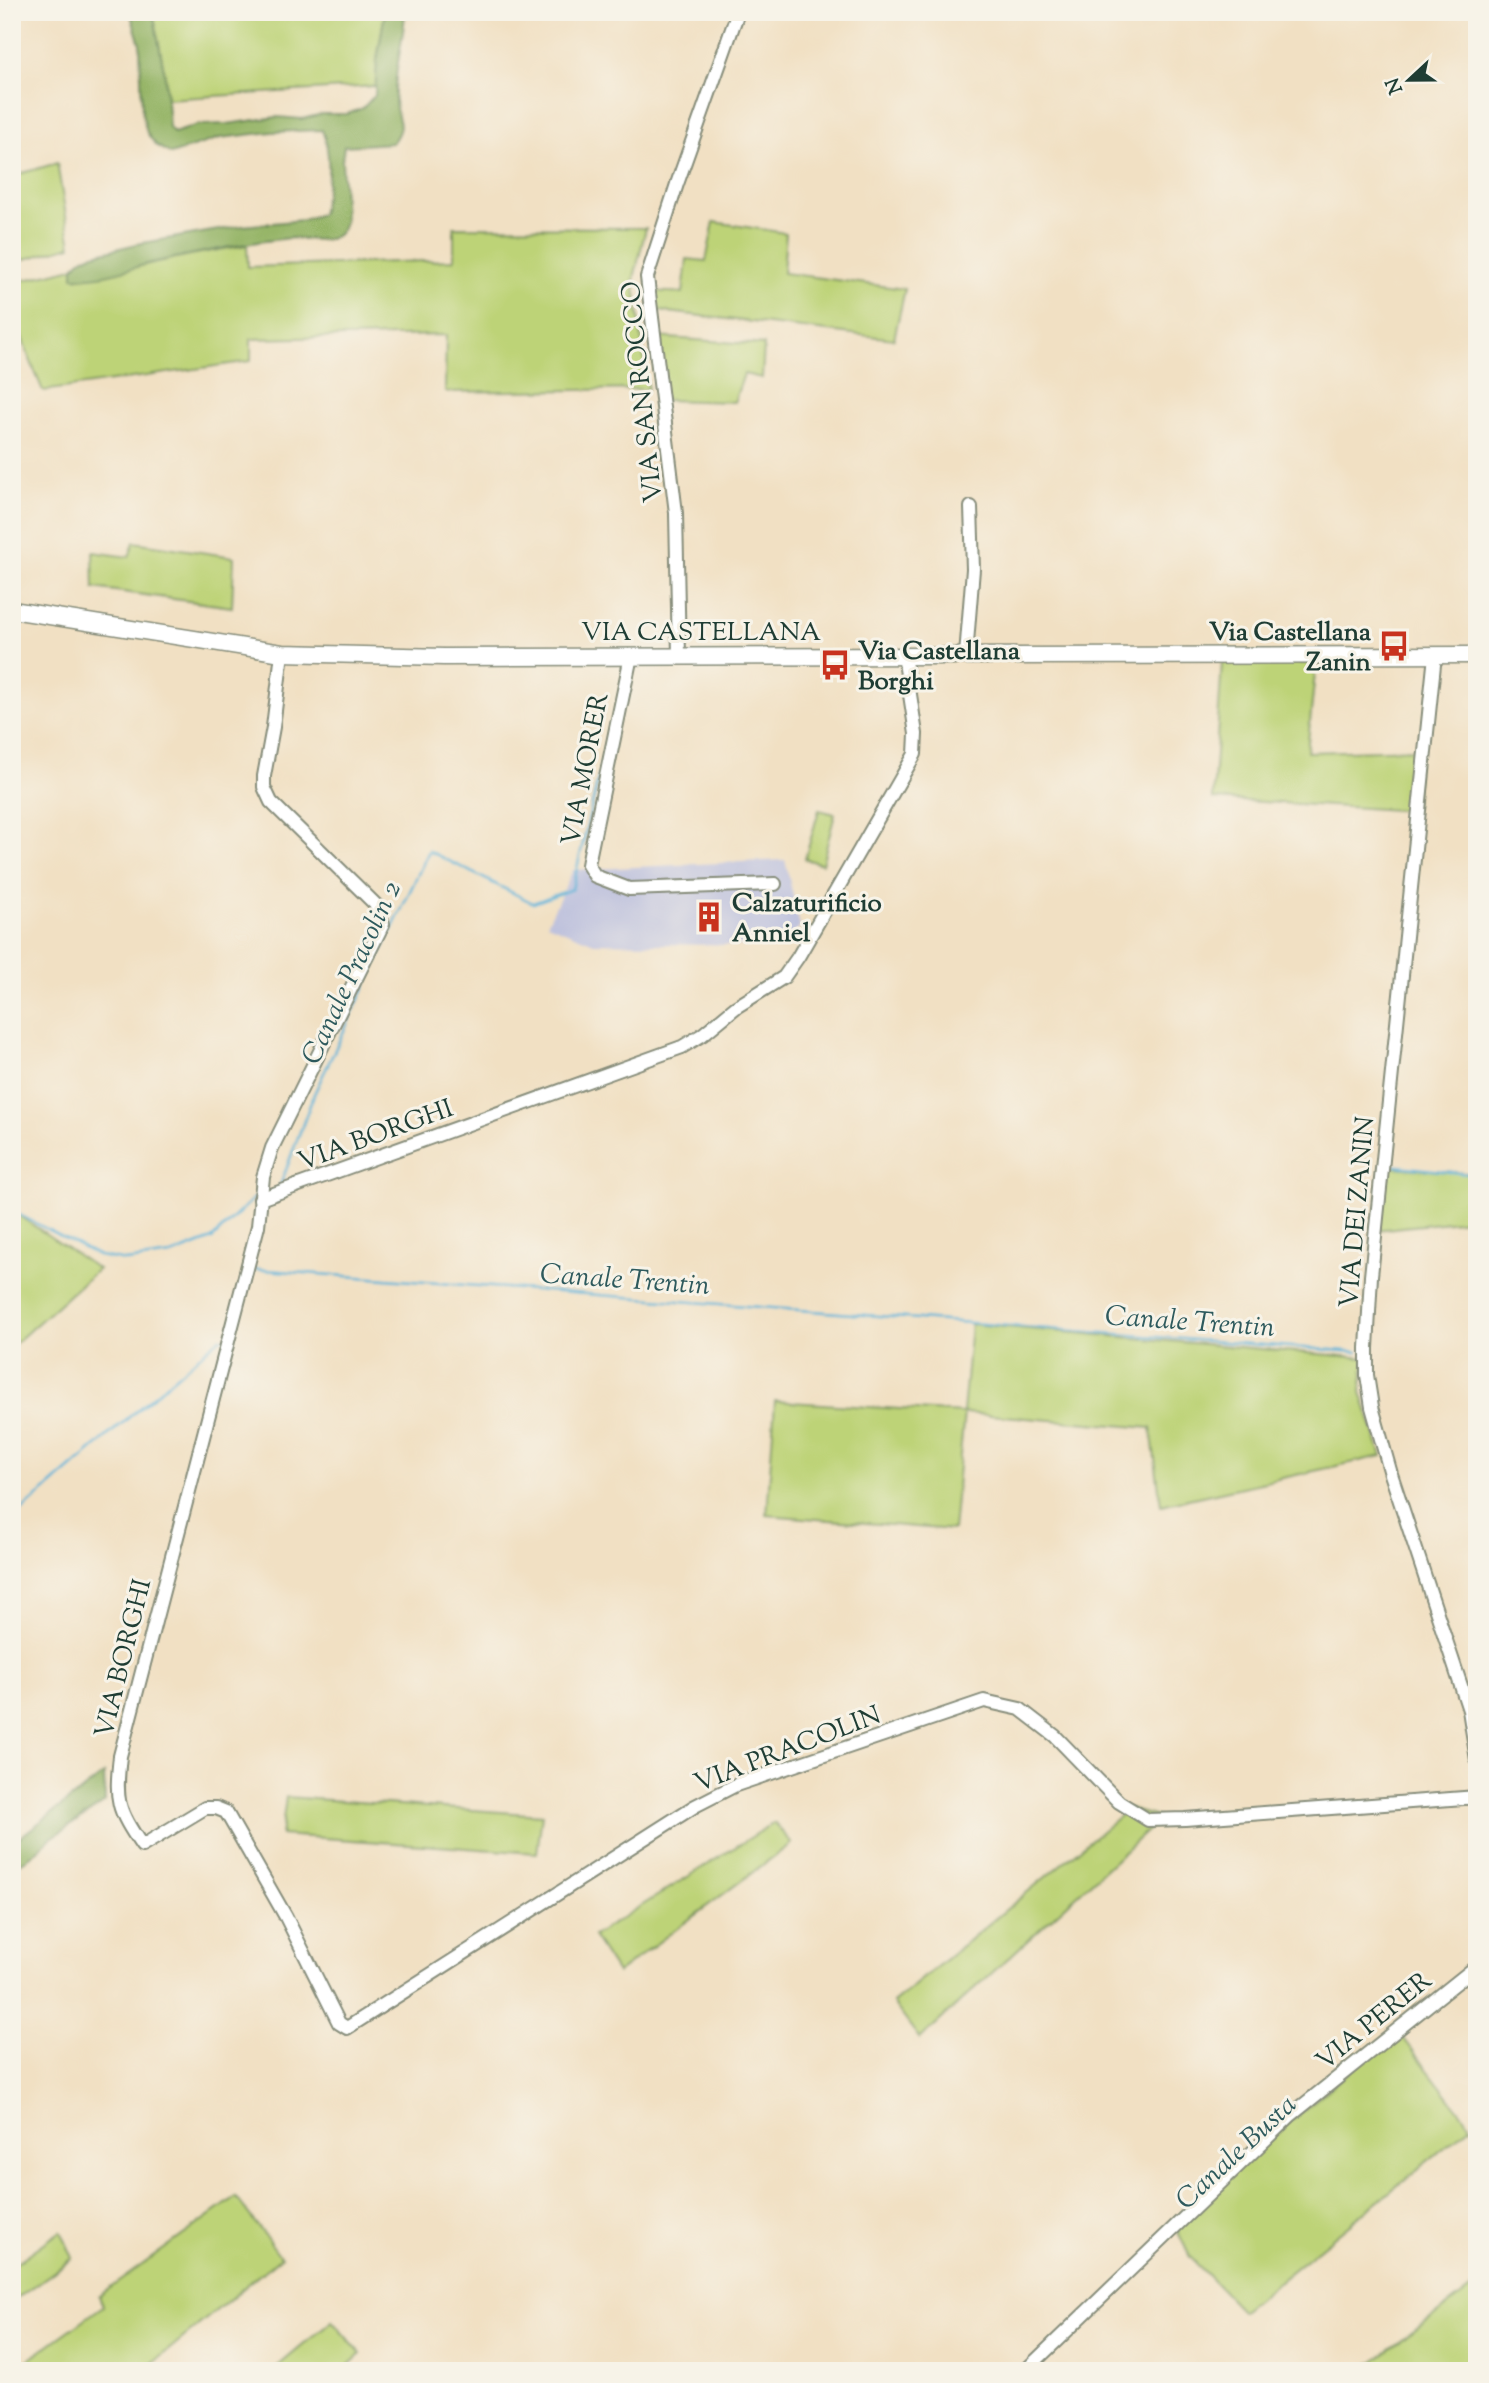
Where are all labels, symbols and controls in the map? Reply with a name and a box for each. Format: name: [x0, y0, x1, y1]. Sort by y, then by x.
north arrow: [1374, 46, 1444, 116]
text: N: [1380, 73, 1411, 98]
street label: VIA SAN ROCCO: [613, 279, 674, 504]
street label: VIA CASTELLANA: [581, 615, 821, 652]
place label: Via Castellana Zanin: [1209, 615, 1372, 682]
bus stop icon: Via Castellana Zanin: [1377, 629, 1411, 663]
place label: Via Castellana Borghi: [858, 634, 1020, 701]
bus stop icon: Via Castellana Borghi: [818, 648, 852, 682]
street label: VIA MORER: [554, 690, 619, 849]
water label: Canale Pracolin 2: [293, 875, 413, 1071]
place label: Calzaturificio Anniel: [732, 886, 882, 953]
building icon: Calzaturificio Anniel: [692, 900, 726, 934]
street label: VIA BORGHI: [293, 1091, 459, 1182]
street label: VIA DEI ZANIN: [1332, 1115, 1385, 1310]
water label: Canale Trentin: [539, 1255, 711, 1307]
water label: Canale Trentin: [1104, 1297, 1276, 1349]
street label: VIA BORGHI: [87, 1575, 162, 1742]
street label: VIA PRACOLIN: [689, 1698, 887, 1803]
street label: VIA PERER: [1309, 1963, 1441, 2080]
water label: Canale Busta: [1168, 2086, 1307, 2220]

